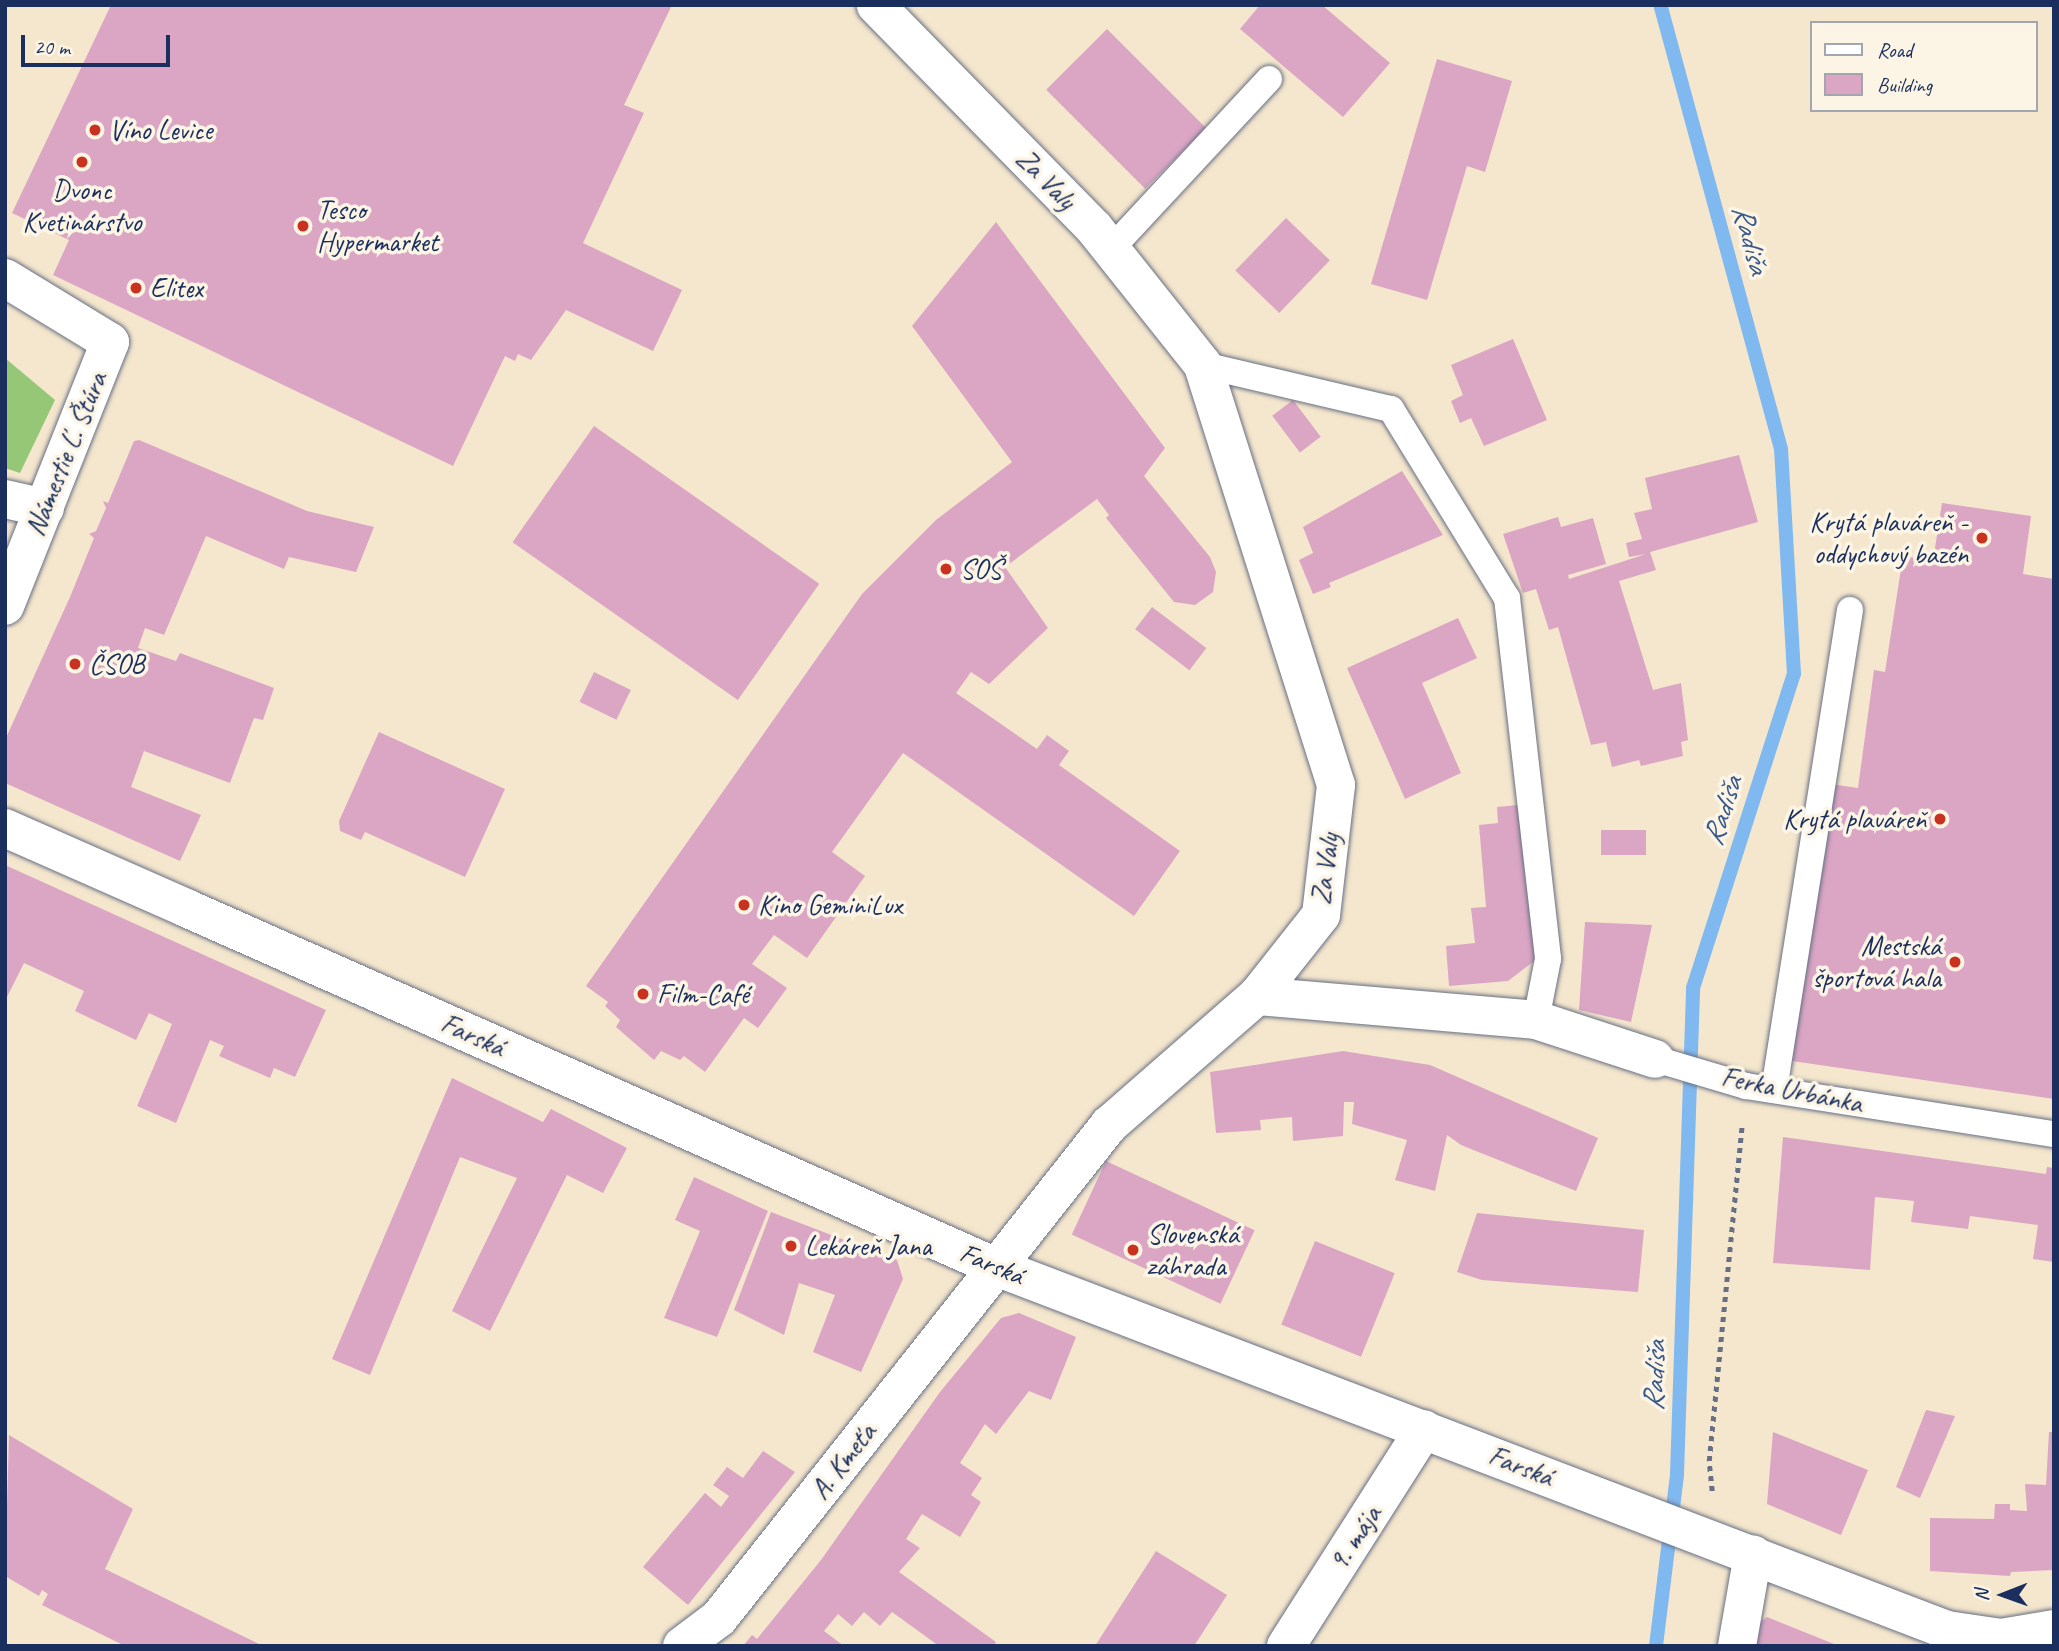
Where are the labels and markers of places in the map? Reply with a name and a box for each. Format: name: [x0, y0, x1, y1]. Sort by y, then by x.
place label: Víno Levice: [109, 113, 212, 147]
marker: Víno Levice: [87, 122, 103, 138]
marker: Dvonc Kvetinárstvo: [74, 154, 90, 170]
place label: Dvonc Kvetinárstvo: [23, 173, 141, 239]
place label: Tesco Hypermarket: [317, 193, 438, 259]
marker: Tesco Hypermarket: [295, 218, 311, 234]
place label: Elitex: [150, 271, 203, 305]
marker: Elitex: [128, 280, 144, 296]
place label: Krytá plaváreň - oddychový bazén: [1809, 505, 1968, 571]
marker: Krytá plaváreň - oddychový bazén: [1974, 530, 1990, 546]
place label: SOŠ: [960, 552, 1001, 586]
marker: SOŠ: [938, 561, 954, 577]
place label: ČSOB: [89, 647, 145, 681]
marker: ČSOB: [67, 656, 83, 672]
place label: Krytá plaváreň: [1783, 802, 1926, 836]
marker: Krytá plaváreň: [1932, 811, 1948, 827]
place label: Kino GeminiLux: [758, 888, 900, 922]
marker: Kino GeminiLux: [736, 897, 752, 913]
place label: Mestská športová hala: [1812, 929, 1941, 995]
marker: Mestská športová hala: [1947, 954, 1963, 970]
place label: Film-Café: [657, 977, 749, 1011]
marker: Film-Café: [635, 986, 651, 1002]
place label: Slovenská záhrada: [1147, 1217, 1239, 1283]
place label: Lekáreň Jana: [805, 1229, 931, 1263]
marker: Lekáreň Jana: [783, 1238, 799, 1254]
marker: Slovenská záhrada: [1125, 1242, 1141, 1258]

